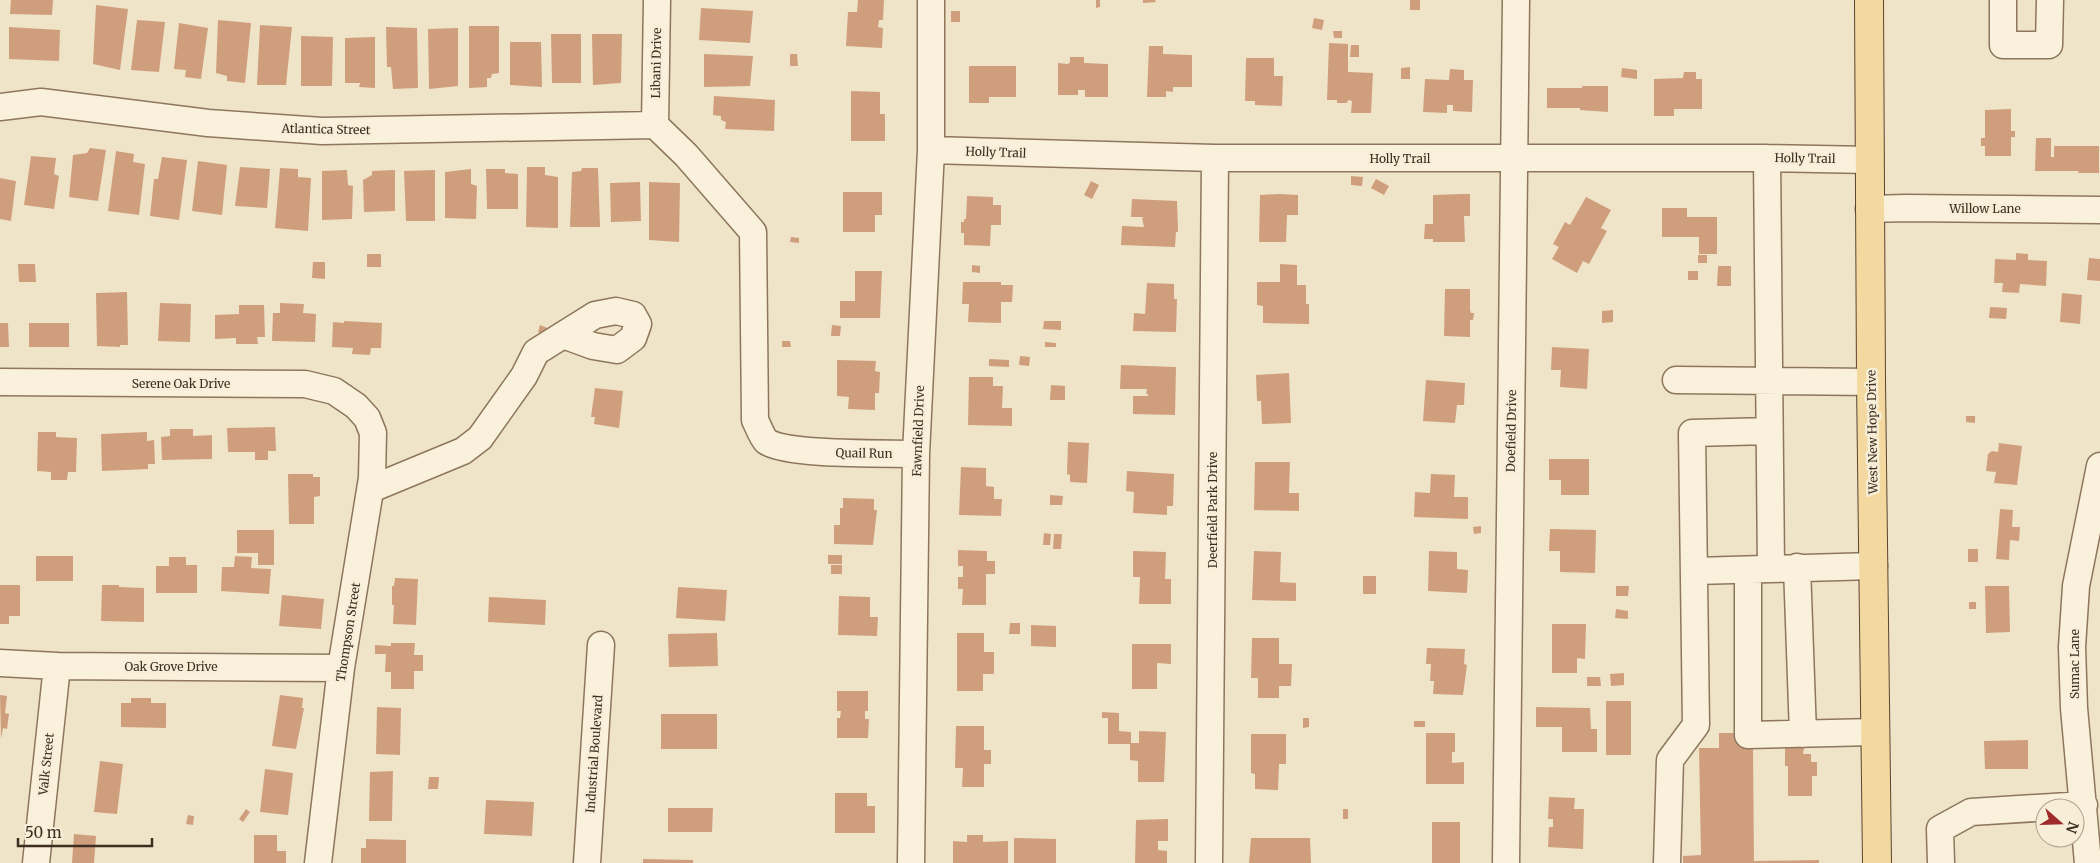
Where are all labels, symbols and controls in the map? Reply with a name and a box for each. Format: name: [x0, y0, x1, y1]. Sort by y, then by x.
street label: Libani Drive: [648, 28, 664, 98]
street label: Atlantica Street: [280, 121, 371, 137]
street label: Holly Trail: [965, 143, 1027, 161]
street label: Holly Trail: [1774, 150, 1836, 166]
street label: Holly Trail: [1369, 151, 1431, 166]
street label: Willow Lane: [1948, 201, 2021, 216]
street label: West New Hope Drive: [1863, 370, 1881, 495]
street label: Serene Oak Drive: [132, 376, 230, 391]
street label: Fawnfield Drive: [909, 385, 927, 477]
street label: Doefield Drive: [1503, 390, 1519, 472]
street label: Quail Run: [835, 445, 893, 461]
street label: Deerfield Park Drive: [1205, 452, 1220, 568]
street label: Thompson Street: [333, 581, 363, 683]
street label: Sumac Lane: [2067, 629, 2082, 699]
street label: Oak Grove Drive: [124, 659, 218, 674]
street label: Industrial Boulevard: [582, 694, 606, 814]
street label: Valk Street: [35, 732, 57, 797]
north arrow: [2035, 798, 2085, 848]
scale bar: [18, 816, 151, 848]
text: N: [2062, 819, 2083, 836]
text: 50 m: [25, 823, 62, 842]

